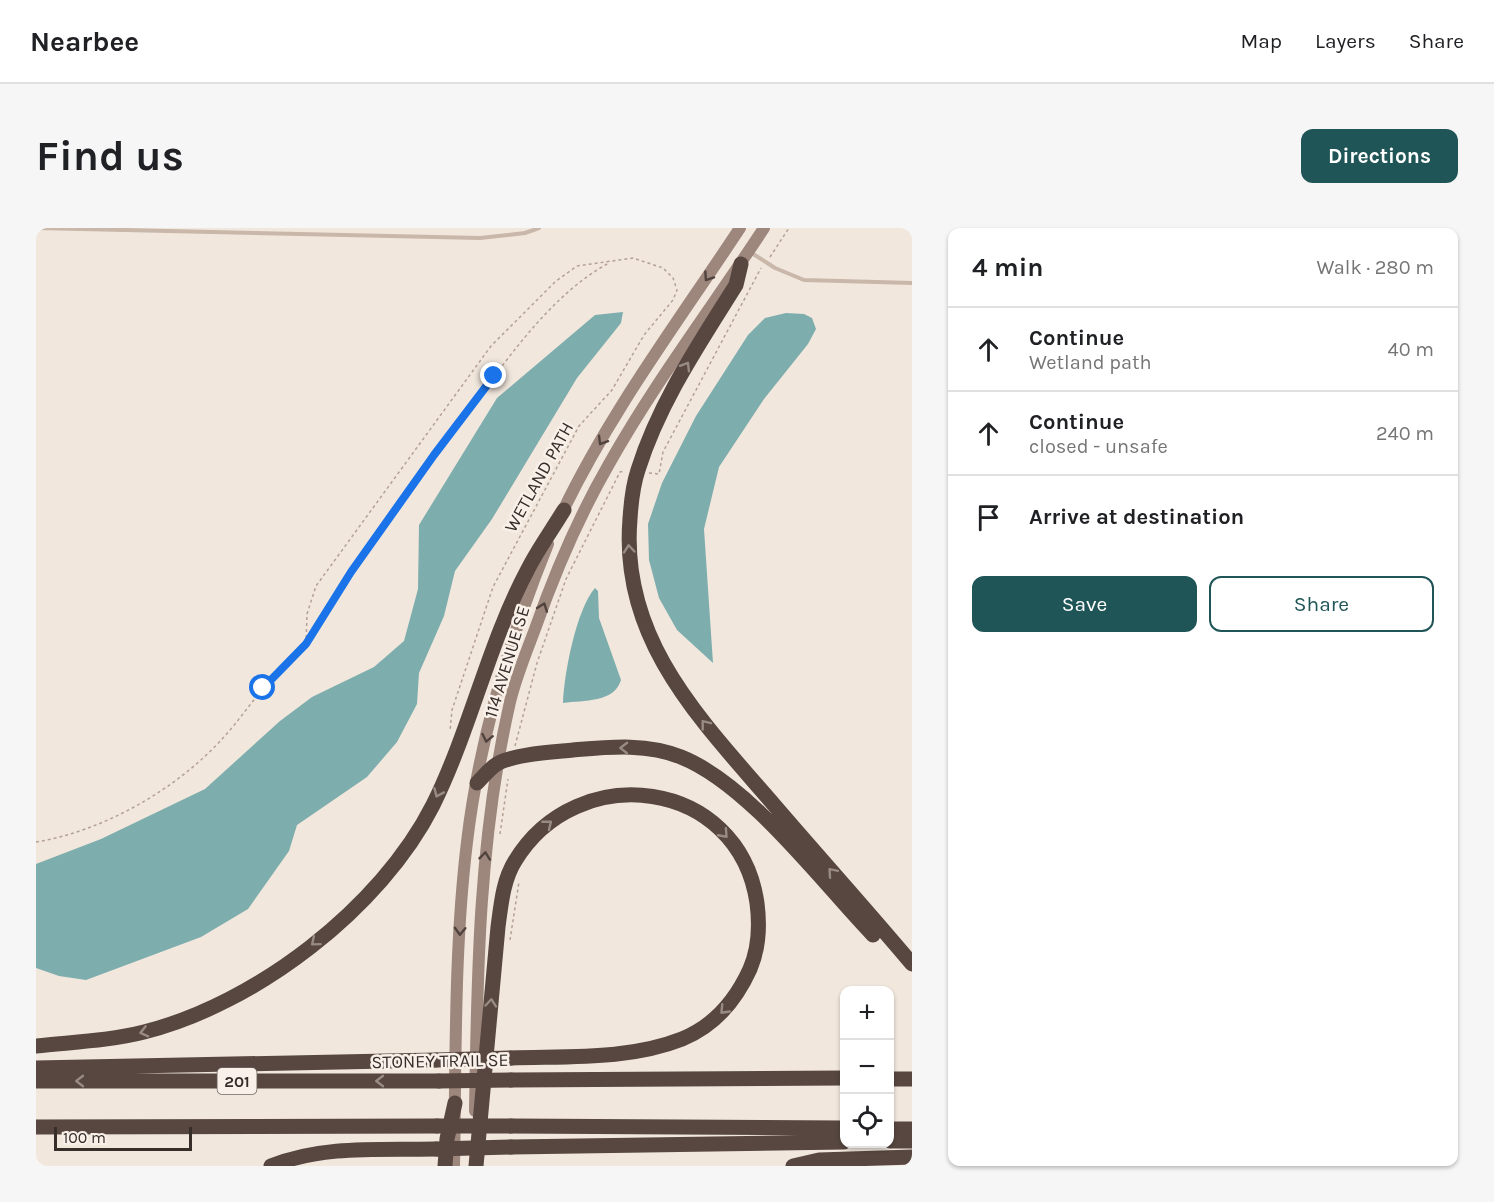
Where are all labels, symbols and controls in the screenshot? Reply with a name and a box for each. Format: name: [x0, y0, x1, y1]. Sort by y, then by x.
text: Nearbee: [30, 25, 139, 58]
text: Map: [1240, 29, 1282, 53]
text: Layers: [1315, 29, 1376, 53]
text: Share: [1409, 29, 1464, 53]
button: Directions: [1301, 129, 1458, 183]
text: Find us: [36, 131, 184, 181]
text: 4 min: [972, 252, 1043, 283]
text: Walk · 280 m: [1317, 256, 1434, 279]
one-way arrow: [704, 270, 715, 281]
text: Continue: [1029, 325, 1124, 351]
icon: ahead: [972, 333, 1005, 366]
text: 40 m: [1388, 338, 1434, 361]
text: Wetland path: [1029, 351, 1152, 374]
route end: [480, 362, 506, 388]
one-way arrow: [679, 362, 691, 372]
text: Continue: [1029, 409, 1124, 435]
icon: ahead: [972, 417, 1005, 450]
street label: WETLAND PATH: [500, 418, 578, 536]
text: 240 m: [1376, 422, 1434, 445]
one-way arrow: [598, 435, 610, 445]
text: closed - unsafe: [1029, 435, 1168, 458]
icon: arrive: [972, 501, 1005, 534]
text: Arrive at destination: [1029, 504, 1244, 530]
one-way arrow: [623, 544, 636, 553]
button: Save: [972, 576, 1197, 632]
button: Share: [1209, 576, 1434, 632]
one-way arrow: [535, 602, 548, 613]
street label: 114 AVENUE SE: [480, 603, 534, 721]
route start: [249, 674, 275, 700]
one-way arrow: [702, 720, 713, 731]
one-way arrow: [481, 733, 494, 743]
one-way arrow: [619, 741, 628, 754]
one-way arrow: [433, 787, 445, 798]
one-way arrow: [541, 820, 552, 831]
one-way arrow: [717, 827, 728, 837]
one-way arrow: [478, 851, 491, 860]
one-way arrow: [828, 869, 839, 879]
one-way arrow: [454, 927, 467, 936]
one-way arrow: [311, 935, 322, 946]
map controls: [840, 986, 894, 1148]
button: +: [840, 986, 894, 1040]
one-way arrow: [484, 999, 497, 1008]
one-way arrow: [720, 1002, 731, 1013]
one-way arrow: [139, 1024, 149, 1037]
button: −: [840, 1040, 894, 1094]
street label: STONEY TRAIL SE: [371, 1049, 509, 1073]
road number: 201: [218, 1068, 256, 1094]
one-way arrow: [76, 1075, 85, 1087]
one-way arrow: [376, 1075, 385, 1087]
button: locate: [840, 1094, 894, 1148]
scale bar: [54, 1124, 192, 1152]
text: 100 m: [63, 1128, 106, 1147]

